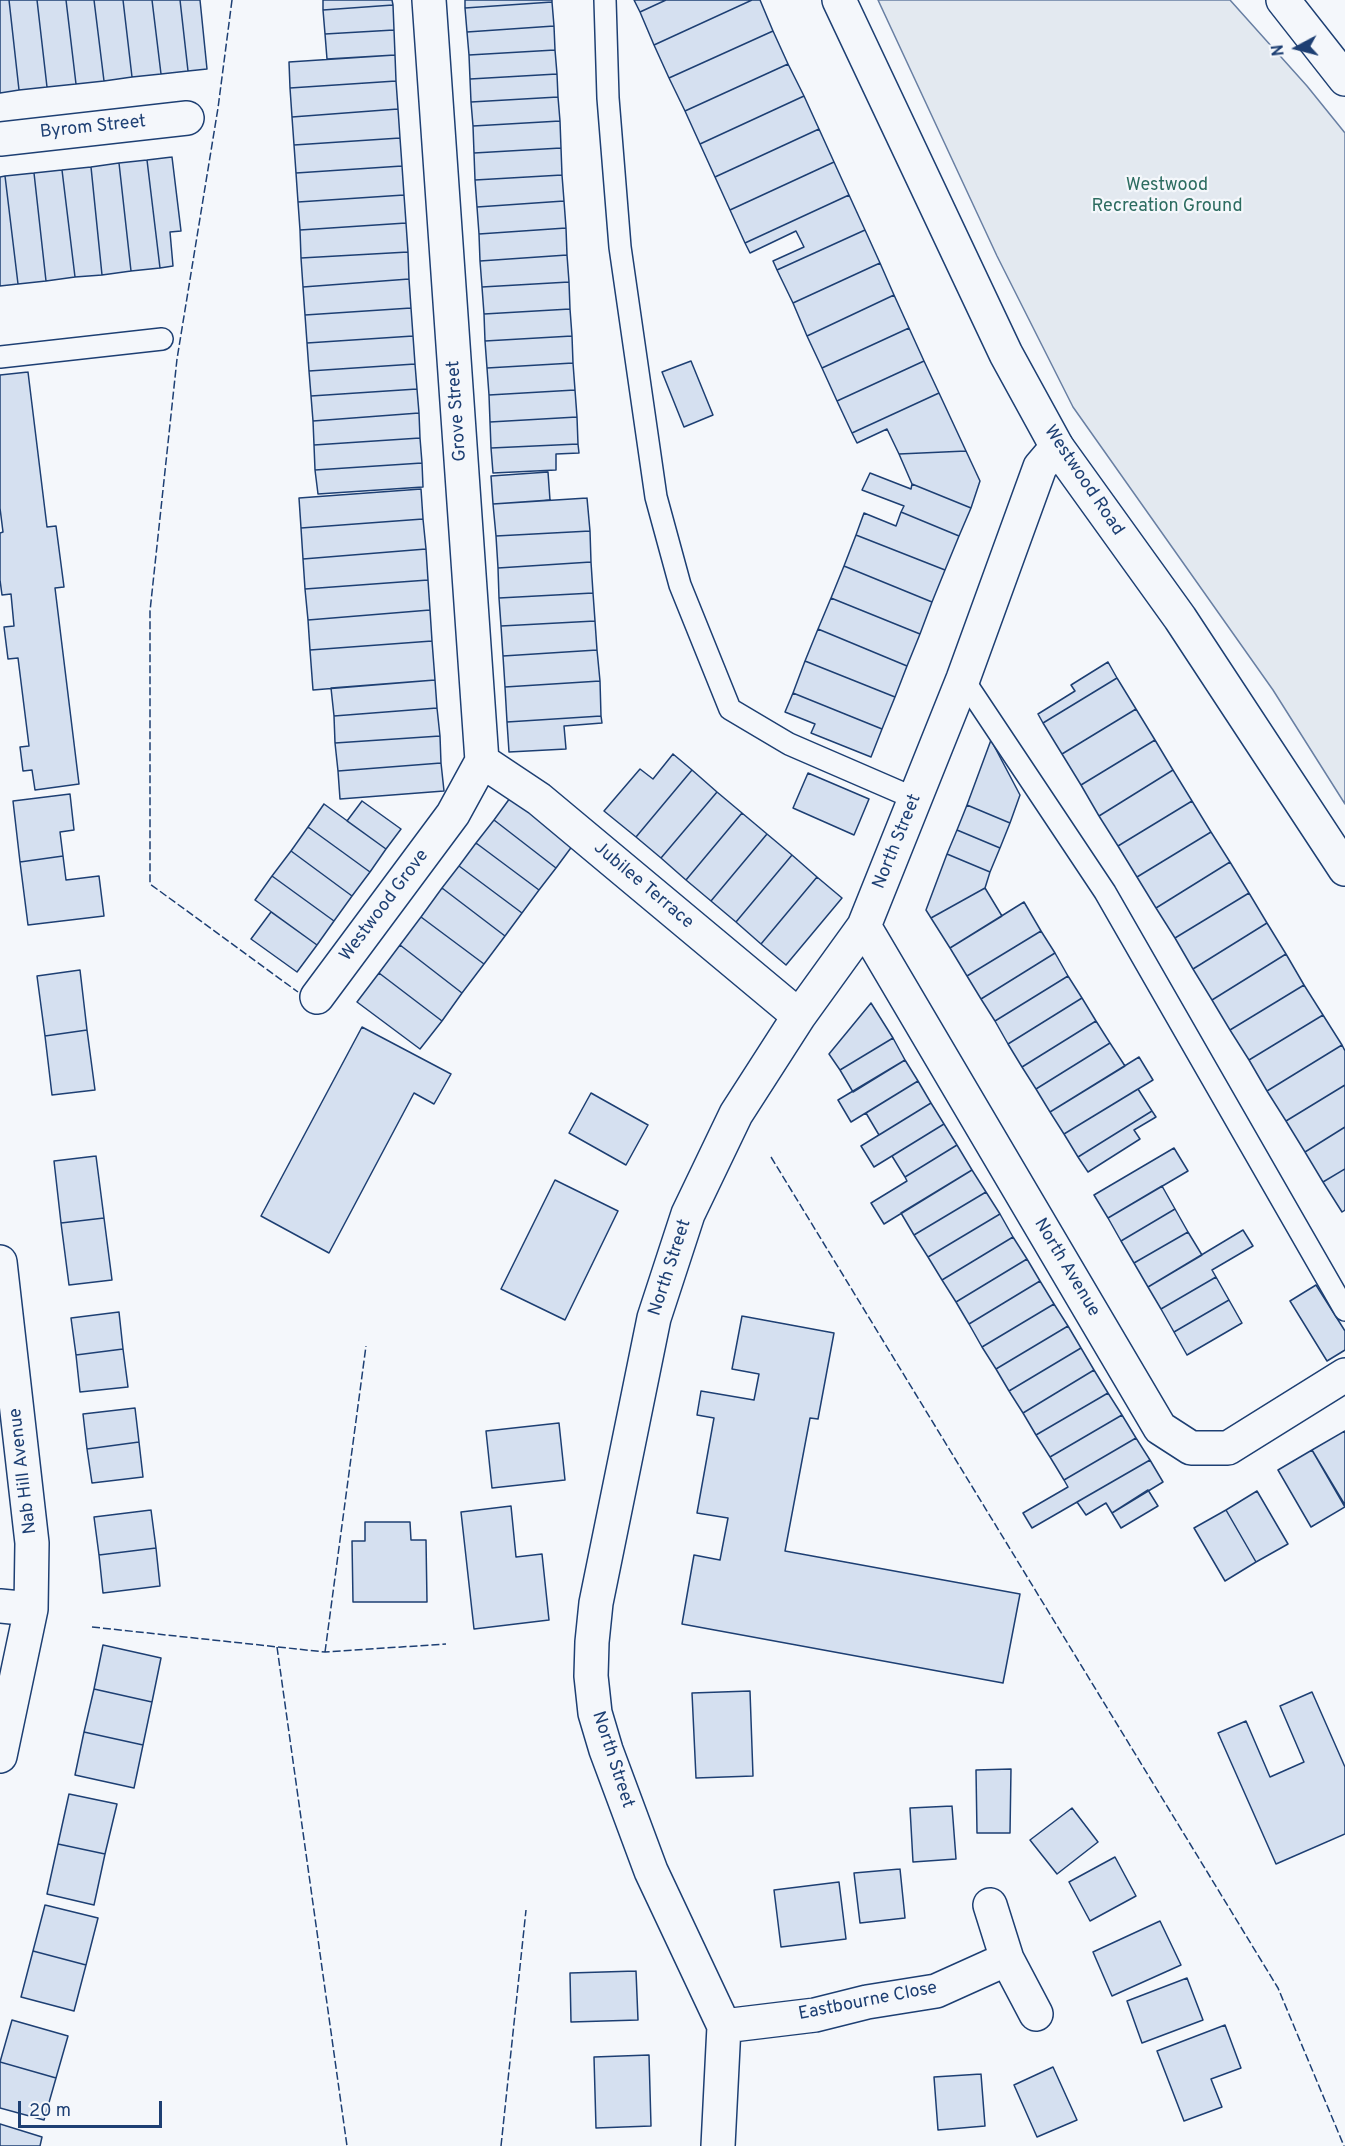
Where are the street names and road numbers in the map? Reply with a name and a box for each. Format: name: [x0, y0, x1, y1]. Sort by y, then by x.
street label: Byrom Street: [39, 112, 147, 144]
street label: Grove Street: [444, 360, 472, 462]
street label: Westwood Road: [1038, 422, 1128, 540]
street label: North Street: [869, 791, 927, 893]
street label: Jubilee Terrace: [589, 838, 697, 934]
street label: Westwood Grove: [336, 846, 434, 966]
street label: North Avenue: [1028, 1215, 1104, 1321]
street label: North Street: [645, 1217, 697, 1319]
street label: Nab Hill Avenue: [6, 1407, 42, 1535]
street label: North Street: [586, 1709, 638, 1811]
street label: Eastbourne Close: [797, 1978, 939, 2026]

